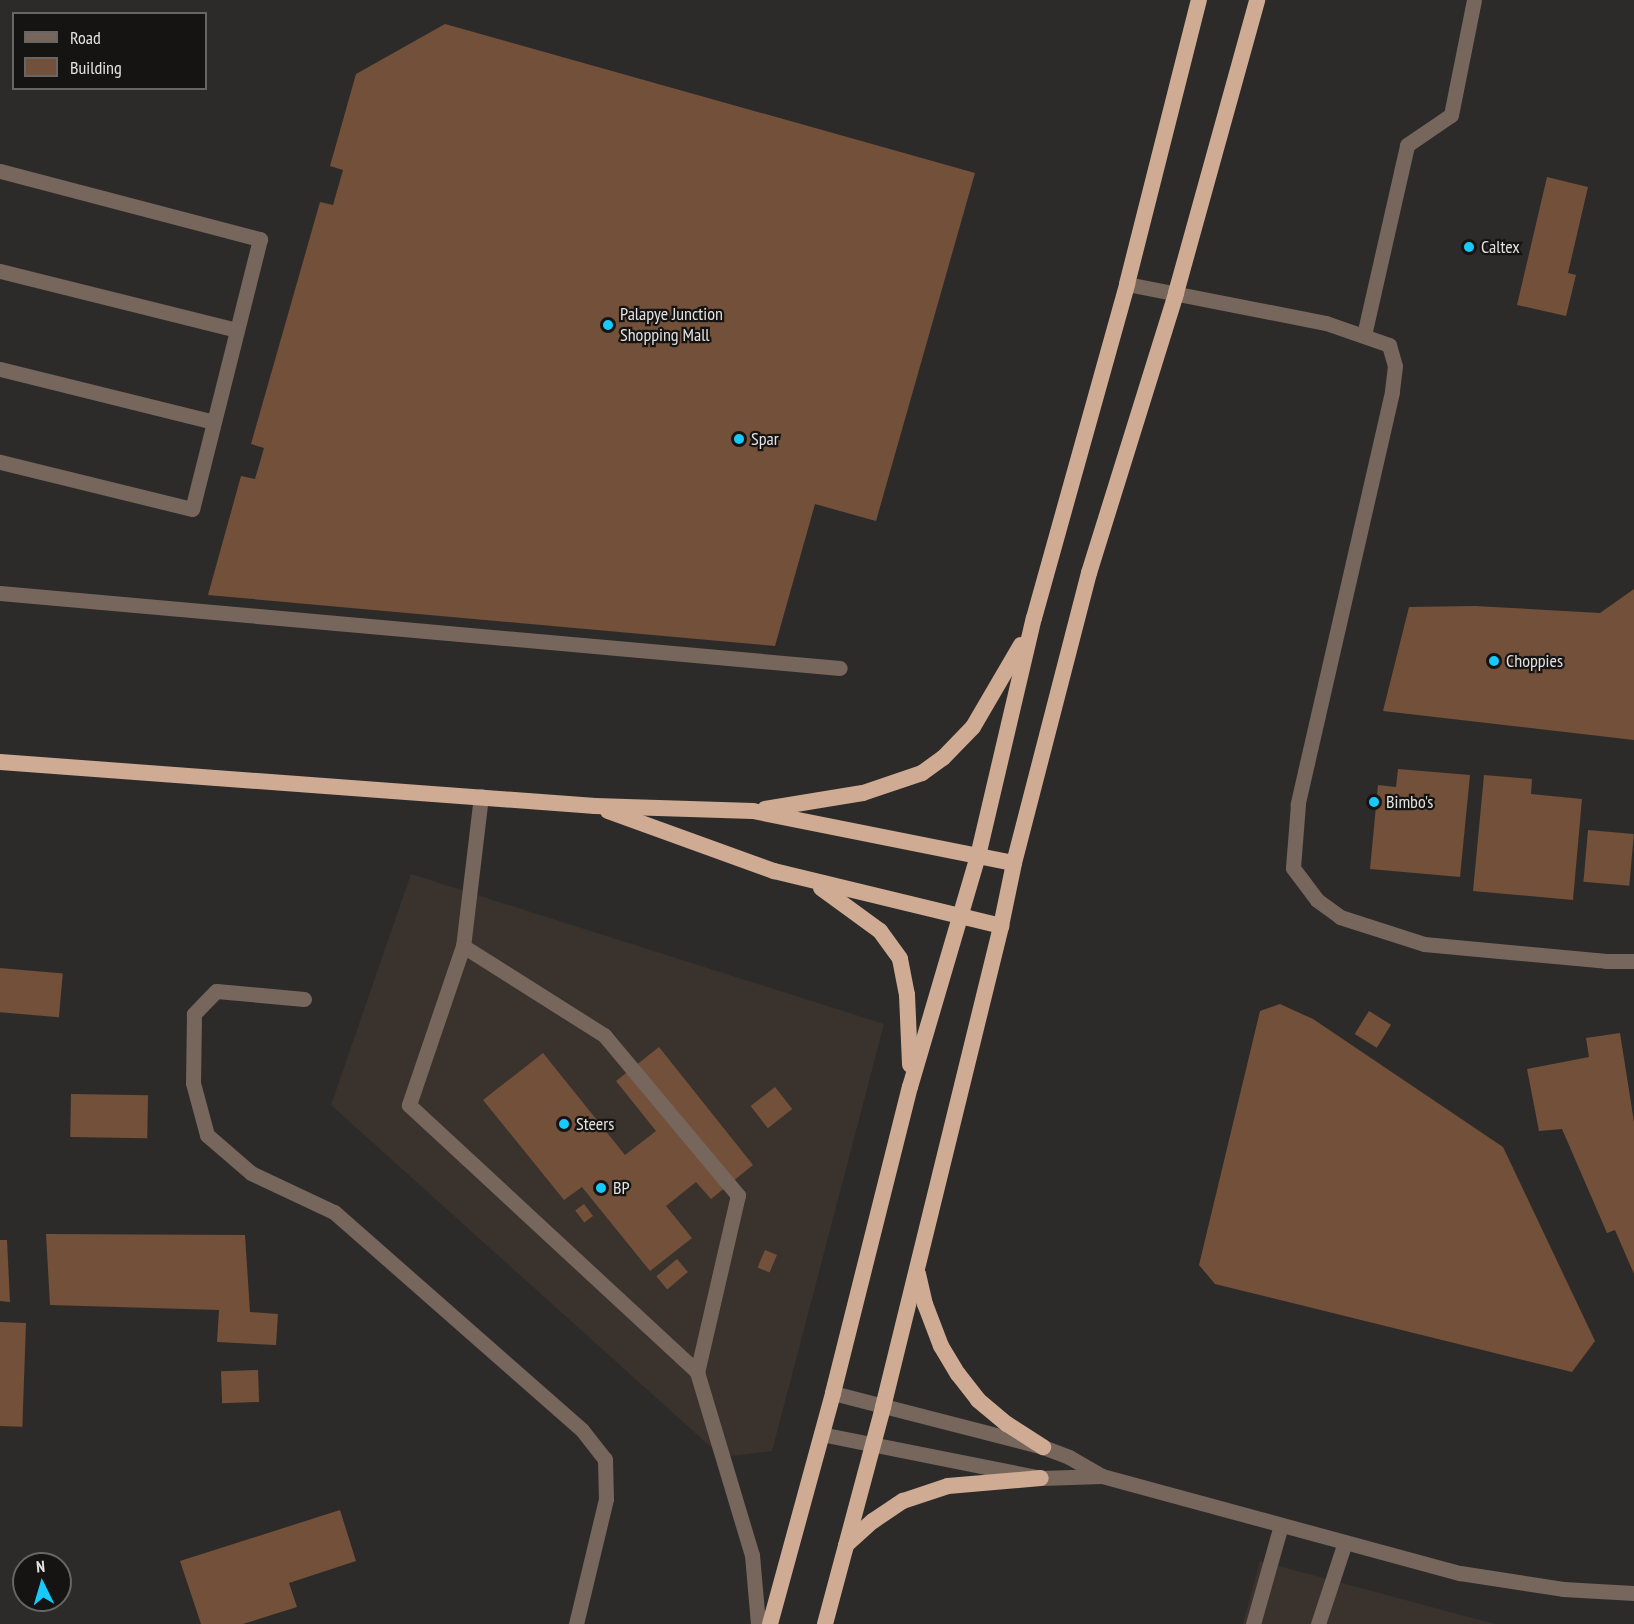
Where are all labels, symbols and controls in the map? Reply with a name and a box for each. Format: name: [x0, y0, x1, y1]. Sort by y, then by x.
legend: [12, 12, 207, 90]
text: Road: [70, 26, 101, 49]
text: Building: [70, 56, 122, 79]
place label: Caltex: [1481, 236, 1520, 258]
marker: Caltex: [1462, 240, 1476, 254]
place label: Palapye Junction Shopping Mall: [620, 304, 723, 346]
marker: Palapye Junction Shopping Mall: [601, 318, 615, 332]
place label: Spar: [751, 428, 779, 450]
marker: Spar: [732, 432, 746, 446]
place label: Choppies: [1506, 650, 1563, 672]
marker: Choppies: [1487, 654, 1501, 668]
place label: Bimbo's: [1386, 791, 1433, 813]
marker: Bimbo's: [1367, 795, 1381, 809]
place label: Steers: [576, 1113, 614, 1135]
marker: Steers: [557, 1117, 571, 1131]
place label: BP: [613, 1177, 630, 1199]
marker: BP: [594, 1181, 608, 1195]
north arrow: [12, 1552, 72, 1612]
text: N: [35, 1556, 46, 1576]

